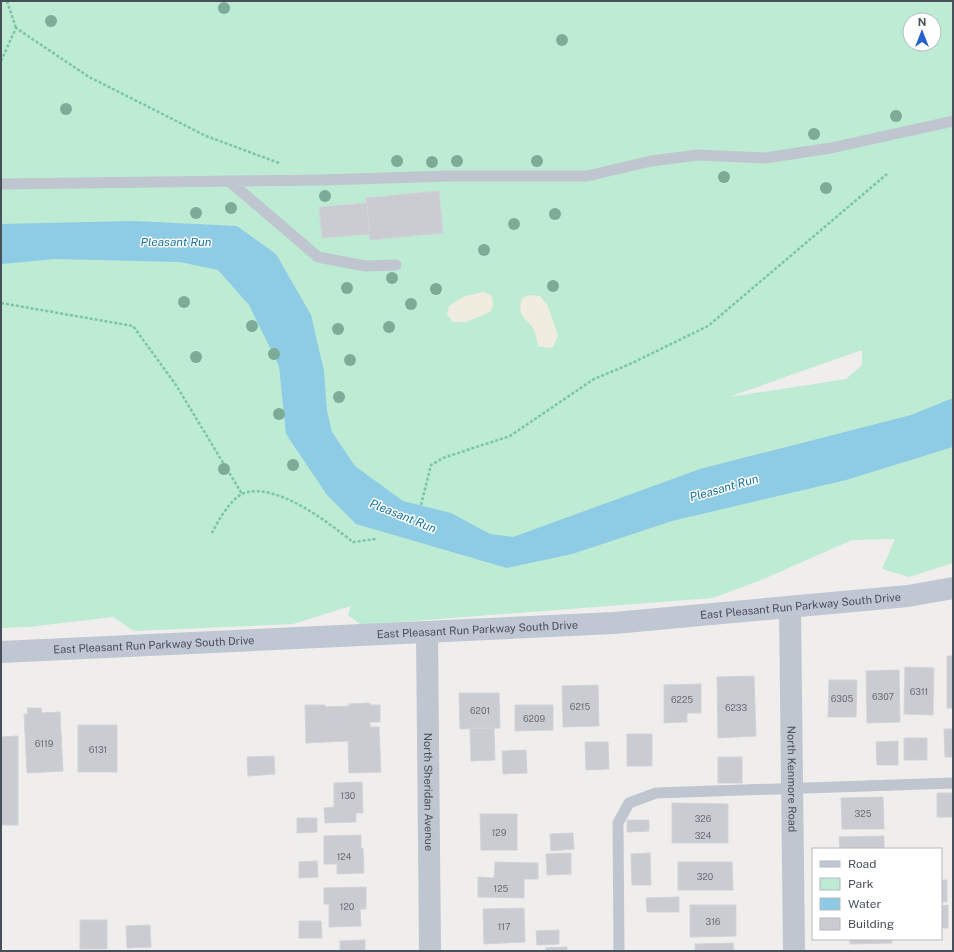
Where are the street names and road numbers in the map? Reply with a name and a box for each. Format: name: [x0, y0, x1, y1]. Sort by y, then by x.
street label: East Pleasant Run Parkway South Drive: [700, 591, 901, 621]
street label: East Pleasant Run Parkway South Drive: [377, 619, 578, 640]
street label: East Pleasant Run Parkway South Drive: [53, 634, 255, 656]
street label: North Kenmore Road: [785, 726, 799, 832]
street label: North Sheridan Avenue: [422, 733, 435, 851]

